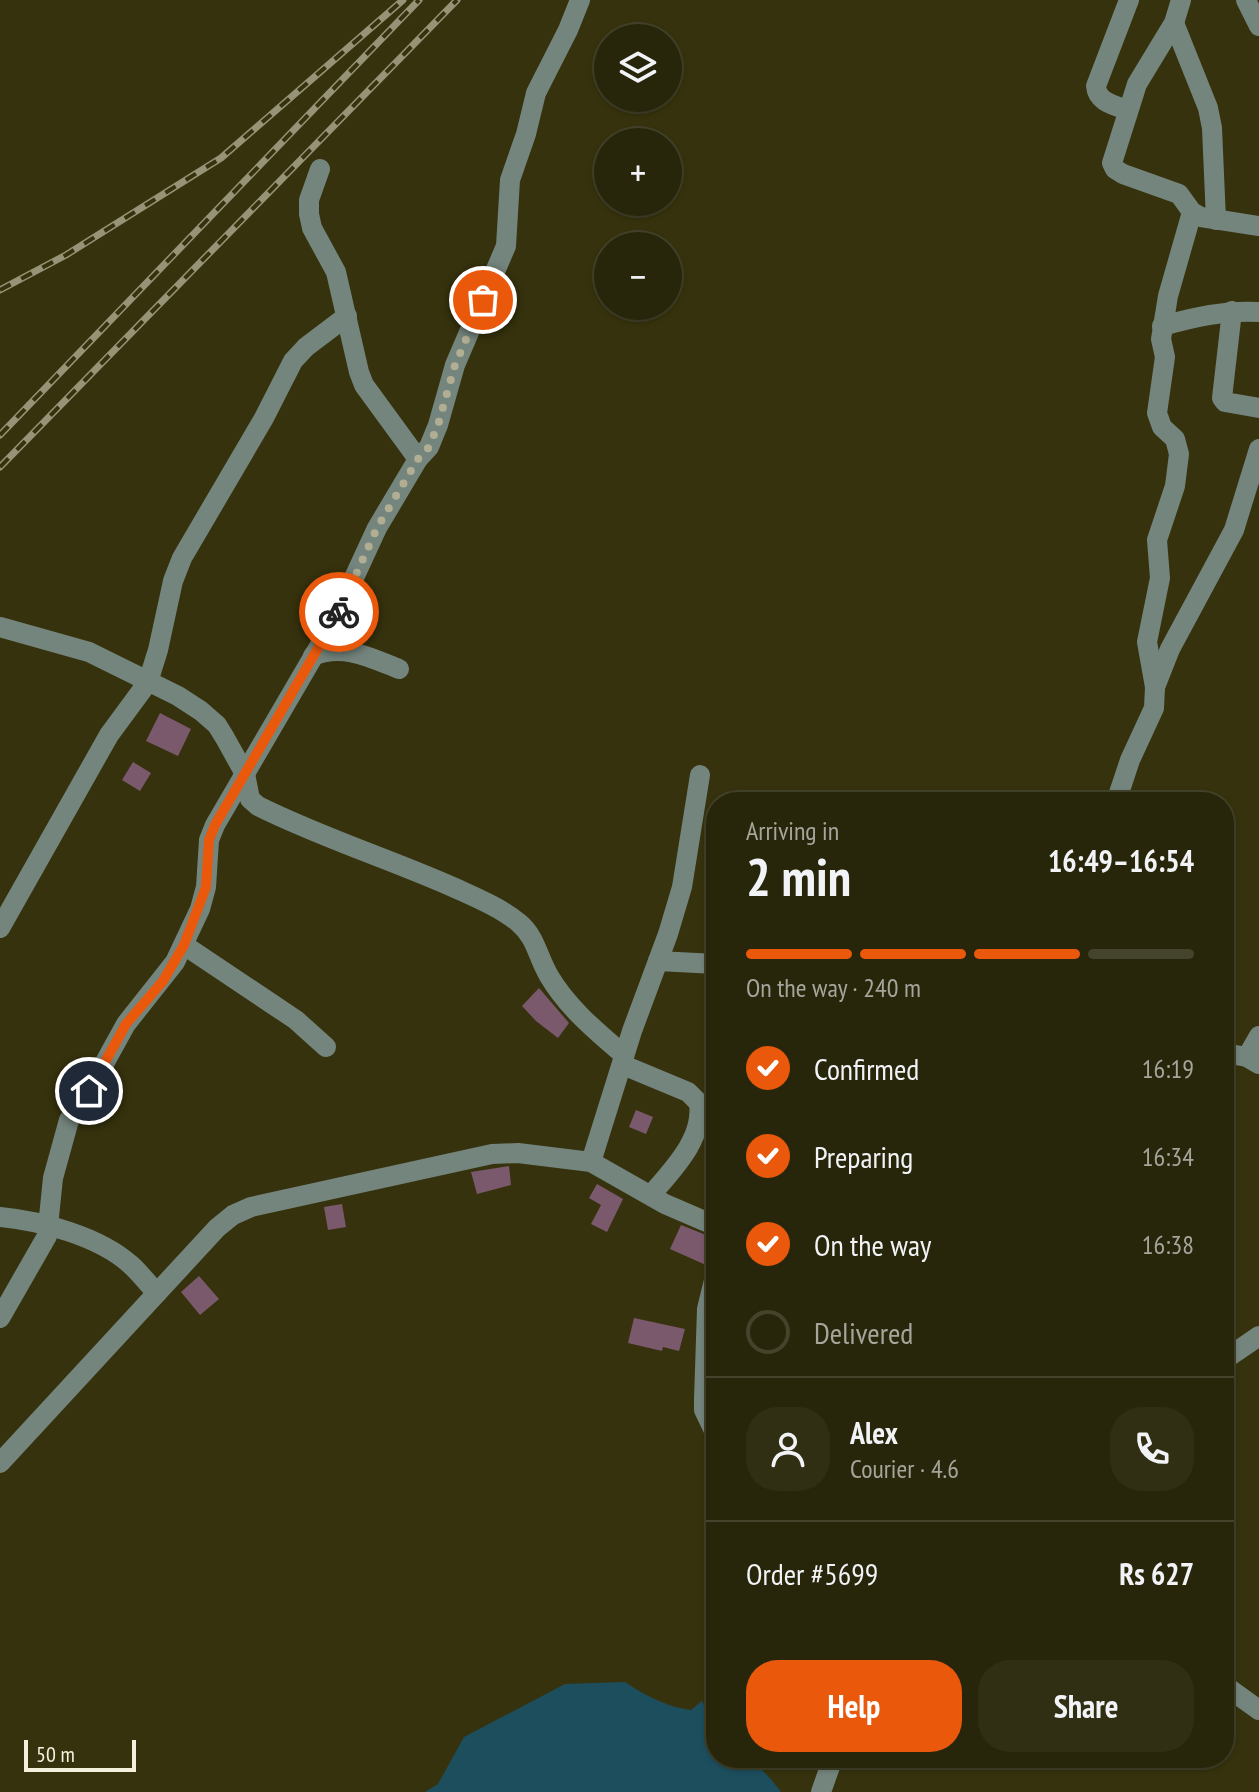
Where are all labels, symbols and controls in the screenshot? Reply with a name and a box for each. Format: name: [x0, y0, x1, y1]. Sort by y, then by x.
map controls: [594, 24, 682, 320]
button: layers: [594, 24, 682, 112]
button: +: [594, 128, 682, 216]
button: −: [594, 232, 682, 320]
pin: [449, 266, 517, 334]
icon: bag: [461, 278, 505, 322]
courier: [299, 572, 379, 652]
icon: bike: [317, 590, 361, 634]
text: Arriving in: [746, 814, 839, 847]
text: 16:49–16:54: [1048, 841, 1194, 880]
text: 2 min: [746, 843, 851, 910]
text: On the way · 240 m: [746, 971, 921, 1004]
icon: check: [746, 1046, 790, 1090]
text: Confirmed: [814, 1049, 919, 1088]
text: 16:19: [1142, 1052, 1194, 1085]
pin: [55, 1057, 123, 1125]
icon: home: [67, 1069, 111, 1113]
icon: check: [746, 1134, 790, 1178]
text: Preparing: [814, 1137, 913, 1176]
text: 16:34: [1142, 1140, 1194, 1173]
icon: check: [746, 1222, 790, 1266]
text: On the way: [814, 1225, 931, 1264]
text: 16:38: [1142, 1228, 1194, 1261]
text: Delivered: [814, 1313, 913, 1352]
button: person: [746, 1407, 830, 1491]
button: phone: [1110, 1407, 1194, 1491]
text: Alex: [850, 1413, 898, 1452]
text: Courier · 4.6: [850, 1452, 959, 1485]
text: Order #5699: [746, 1554, 878, 1593]
text: Rs 627: [1119, 1554, 1194, 1593]
button: Help: [746, 1660, 962, 1752]
button: Share: [978, 1660, 1194, 1752]
scale bar: [24, 1736, 136, 1772]
text: 50 m: [36, 1740, 75, 1768]

